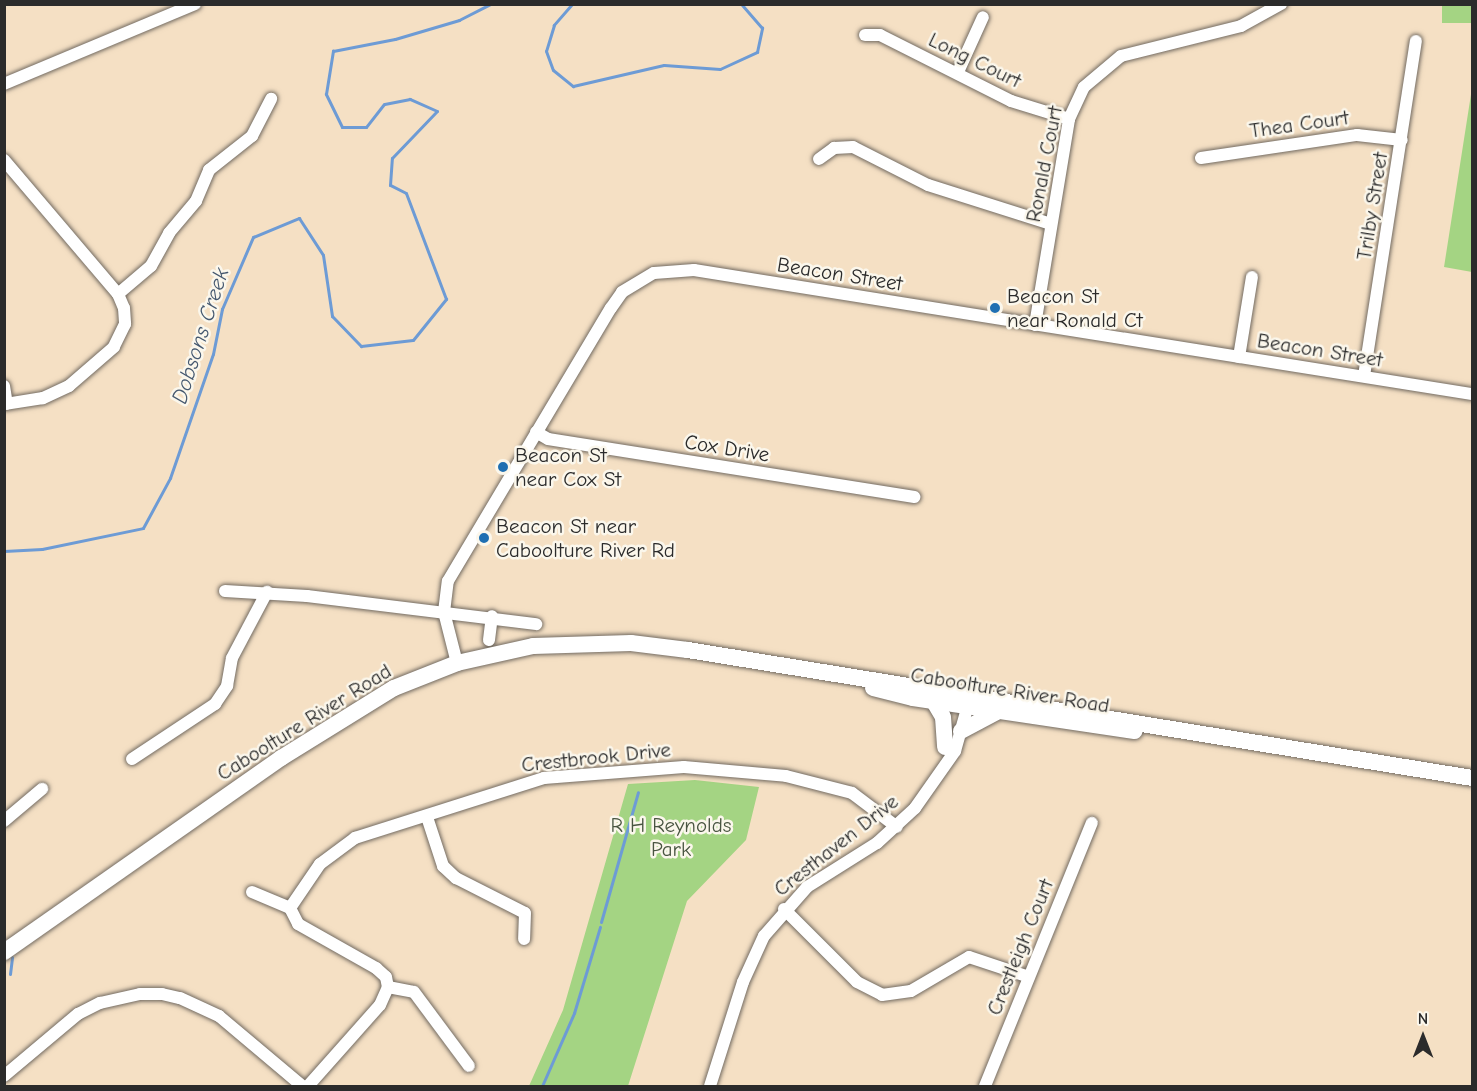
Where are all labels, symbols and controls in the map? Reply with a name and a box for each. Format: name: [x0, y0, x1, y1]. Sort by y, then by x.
street label: Long Court: [924, 27, 1026, 93]
street label: Ronald Court: [1020, 104, 1068, 224]
street label: Thea Court: [1248, 105, 1350, 143]
street label: Trilby Street: [1351, 150, 1393, 262]
street label: Beacon Street: [775, 252, 905, 296]
water label: Dobsons Creek: [167, 265, 235, 407]
place label: Beacon St near Ronald Ct: [1007, 283, 1143, 333]
marker: Beacon St near Ronald Ct: [988, 301, 1002, 315]
street label: Beacon Street: [1255, 328, 1385, 372]
street label: Cox Drive: [683, 429, 771, 467]
place label: Beacon St near Cox St: [515, 442, 621, 492]
marker: Beacon St near Cox St: [496, 460, 510, 474]
place label: Beacon St near Caboolture River Rd: [496, 513, 675, 563]
marker: Beacon St near Caboolture River Rd: [477, 531, 491, 545]
street label: Caboolture River Road: [212, 658, 396, 786]
street label: Caboolture River Road: [909, 662, 1111, 718]
street label: Crestbrook Drive: [520, 737, 672, 777]
street label: Cresthaven Drive: [769, 789, 903, 901]
park label: R H Reynolds Park: [610, 812, 732, 862]
street label: Crestleigh Court: [981, 875, 1059, 1019]
north arrow: [1393, 1007, 1453, 1067]
text: N: [1418, 1010, 1428, 1028]

